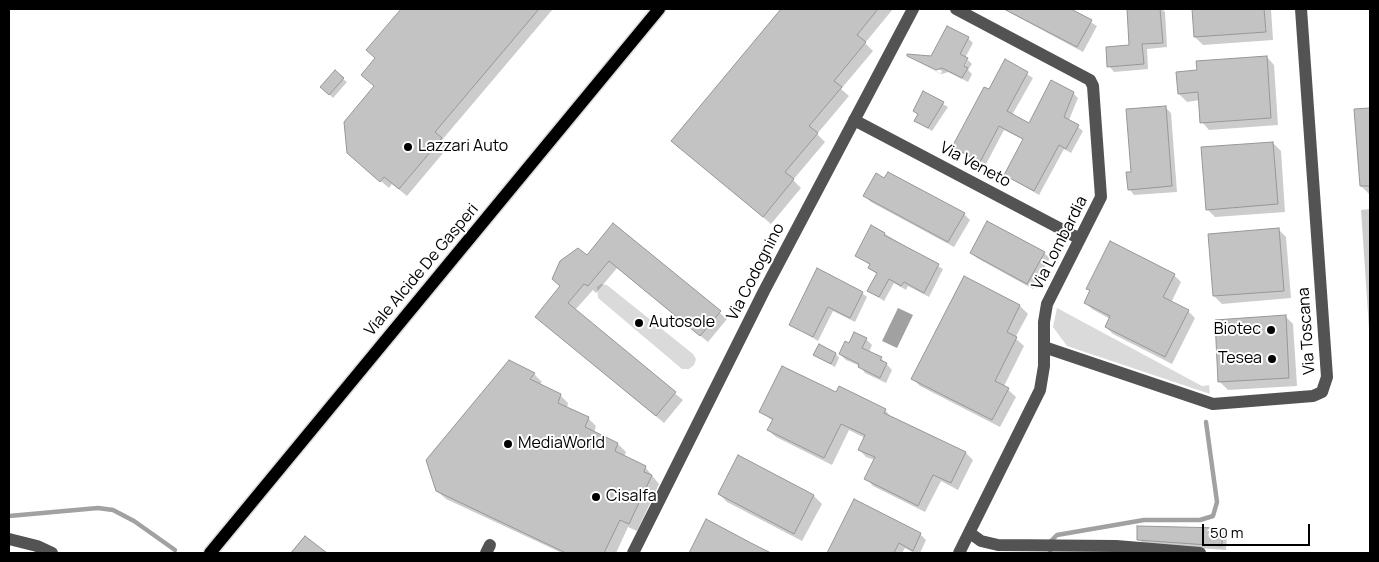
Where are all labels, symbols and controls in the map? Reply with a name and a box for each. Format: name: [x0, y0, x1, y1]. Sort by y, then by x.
place label: Lazzari Auto: [418, 137, 508, 157]
street label: Via Veneto: [936, 138, 1014, 192]
marker: Lazzari Auto: [402, 141, 414, 153]
street label: Via Lombardia: [1028, 193, 1092, 293]
street label: Viale Alcide De Gasperi: [361, 200, 483, 340]
street label: Via Codognino: [723, 220, 789, 324]
street label: Via Toscana: [1294, 287, 1320, 375]
place label: Autosole: [649, 313, 715, 333]
marker: Autosole: [633, 317, 645, 329]
place label: Biotec: [1214, 320, 1261, 340]
marker: Biotec: [1265, 324, 1277, 336]
place label: Tesea: [1218, 349, 1262, 369]
marker: Tesea: [1266, 353, 1278, 365]
place label: MediaWorld: [518, 434, 605, 454]
marker: MediaWorld: [502, 438, 514, 450]
place label: Cisalfa: [606, 487, 657, 507]
marker: Cisalfa: [590, 491, 602, 503]
scale bar: [1204, 514, 1312, 546]
text: 50 m: [1210, 522, 1244, 543]

